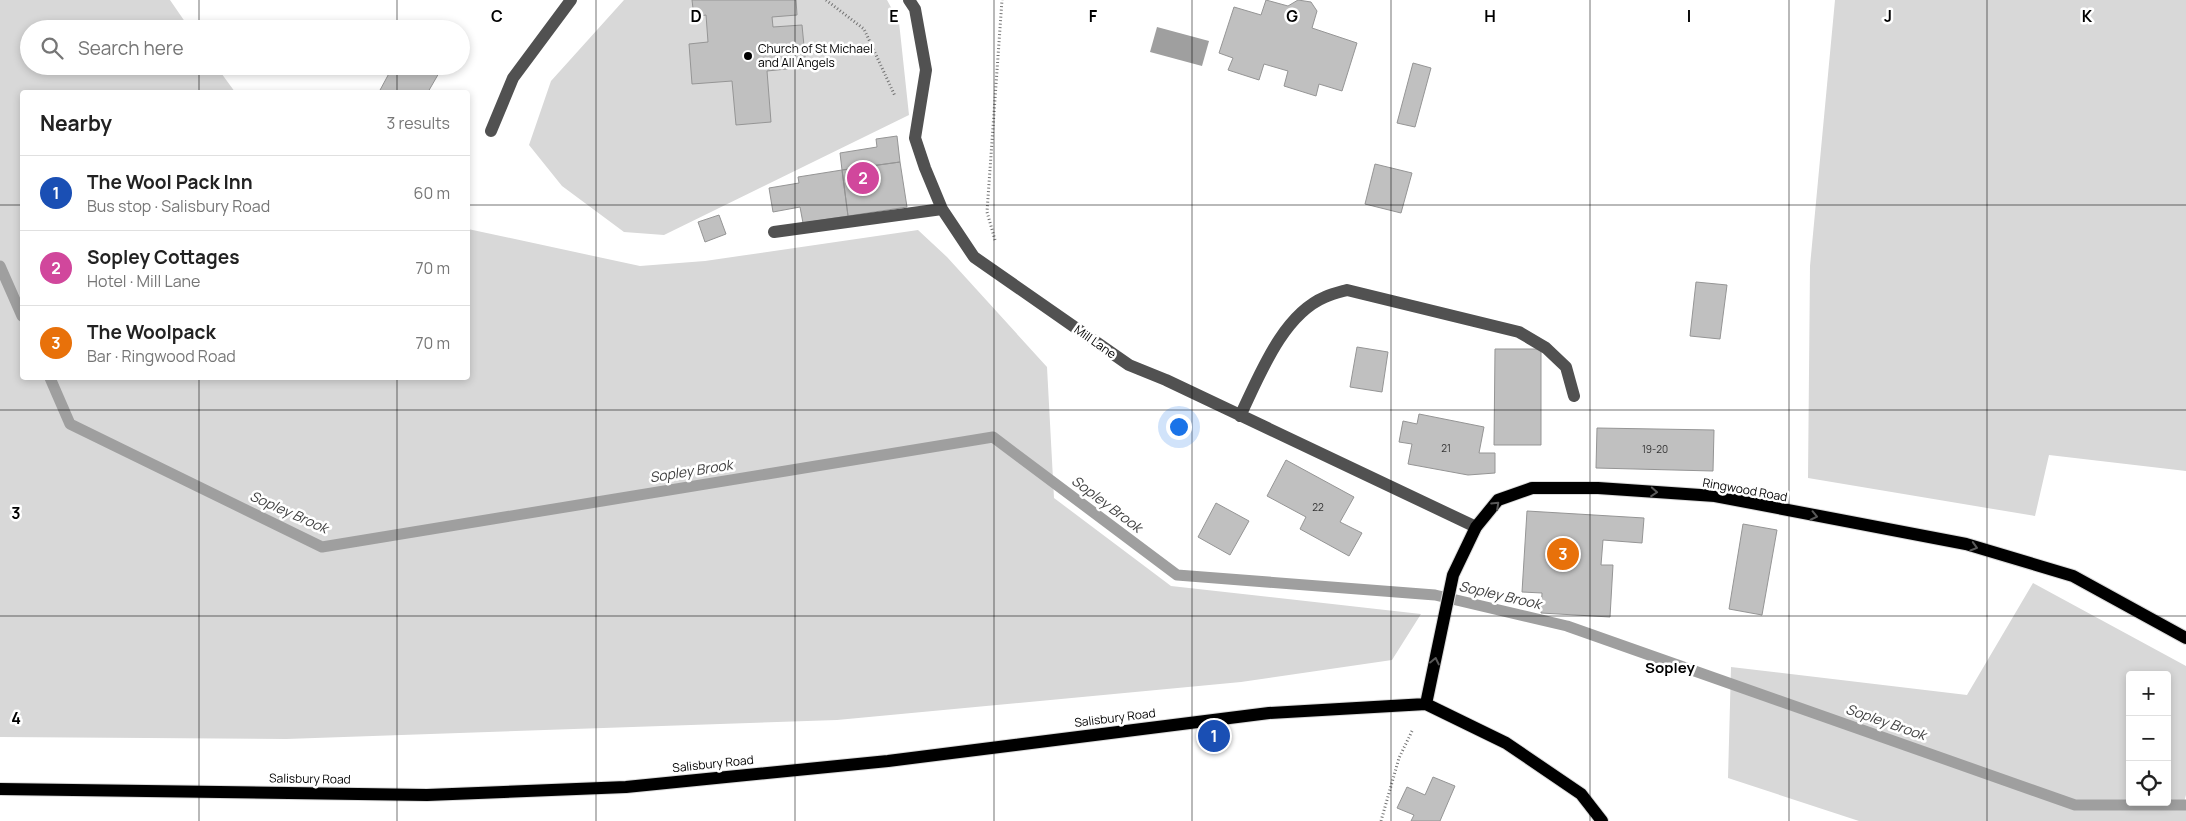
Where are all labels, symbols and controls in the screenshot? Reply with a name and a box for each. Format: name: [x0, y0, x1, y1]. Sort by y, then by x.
text: C: [491, 5, 503, 27]
text: D: [690, 5, 702, 27]
text: E: [889, 5, 899, 27]
text: F: [1089, 5, 1098, 27]
text: G: [1286, 5, 1298, 27]
text: H: [1484, 5, 1496, 27]
text: I: [1687, 5, 1691, 27]
text: J: [1884, 5, 1892, 27]
text: K: [2082, 5, 2093, 27]
search box: [20, 20, 470, 75]
icon: search: [38, 34, 66, 62]
text: Search here: [78, 35, 184, 61]
place label: Church of St Michael and All Angels: [758, 40, 873, 71]
marker: Church of St Michael and All Angels: [742, 50, 754, 62]
text: Nearby: [40, 109, 112, 137]
text: 3 results: [387, 112, 450, 134]
pin: 2: [847, 159, 879, 197]
text: The Wool Pack Inn: [87, 169, 253, 195]
text: 1: [52, 182, 60, 204]
text: 60 m: [414, 182, 450, 204]
text: Bus stop · Salisbury Road: [87, 195, 270, 217]
text: Sopley Cottages: [87, 244, 239, 270]
text: 2: [51, 257, 61, 279]
text: 70 m: [415, 257, 450, 279]
text: Hotel · Mill Lane: [87, 270, 200, 292]
text: The Woolpack: [87, 319, 216, 345]
street label: Mill Lane: [1071, 321, 1120, 362]
text: 3: [51, 332, 61, 354]
text: 70 m: [415, 332, 450, 354]
text: Bar · Ringwood Road: [87, 345, 236, 367]
your location: [1166, 414, 1192, 440]
house number: 21: [1441, 441, 1451, 455]
house number: 19-20: [1642, 442, 1668, 456]
water label: Sopley Brook: [648, 454, 736, 486]
water label: Sopley Brook: [1068, 471, 1148, 538]
street label: Ringwood Road: [1701, 474, 1789, 505]
water label: Sopley Brook: [247, 486, 333, 538]
one-way arrow: [1650, 486, 1658, 497]
house number: 22: [1312, 500, 1324, 514]
one-way arrow: [1490, 501, 1499, 510]
text: 3: [11, 502, 21, 524]
one-way arrow: [1809, 511, 1818, 521]
pin: 3: [1547, 535, 1579, 573]
one-way arrow: [1969, 541, 1977, 551]
water label: Sopley Brook: [1457, 576, 1545, 614]
one-way arrow: [1429, 657, 1440, 666]
district label: Sopley: [1645, 657, 1696, 678]
map controls: [2126, 671, 2171, 806]
button: +: [2126, 671, 2171, 716]
water label: Sopley Brook: [1843, 699, 1931, 745]
street label: Salisbury Road: [1073, 704, 1156, 731]
text: 4: [11, 707, 21, 729]
button: −: [2126, 716, 2171, 761]
pin: 1: [1198, 717, 1230, 755]
street label: Salisbury Road: [671, 751, 754, 776]
button: locate: [2126, 761, 2171, 806]
street label: Salisbury Road: [269, 769, 351, 788]

